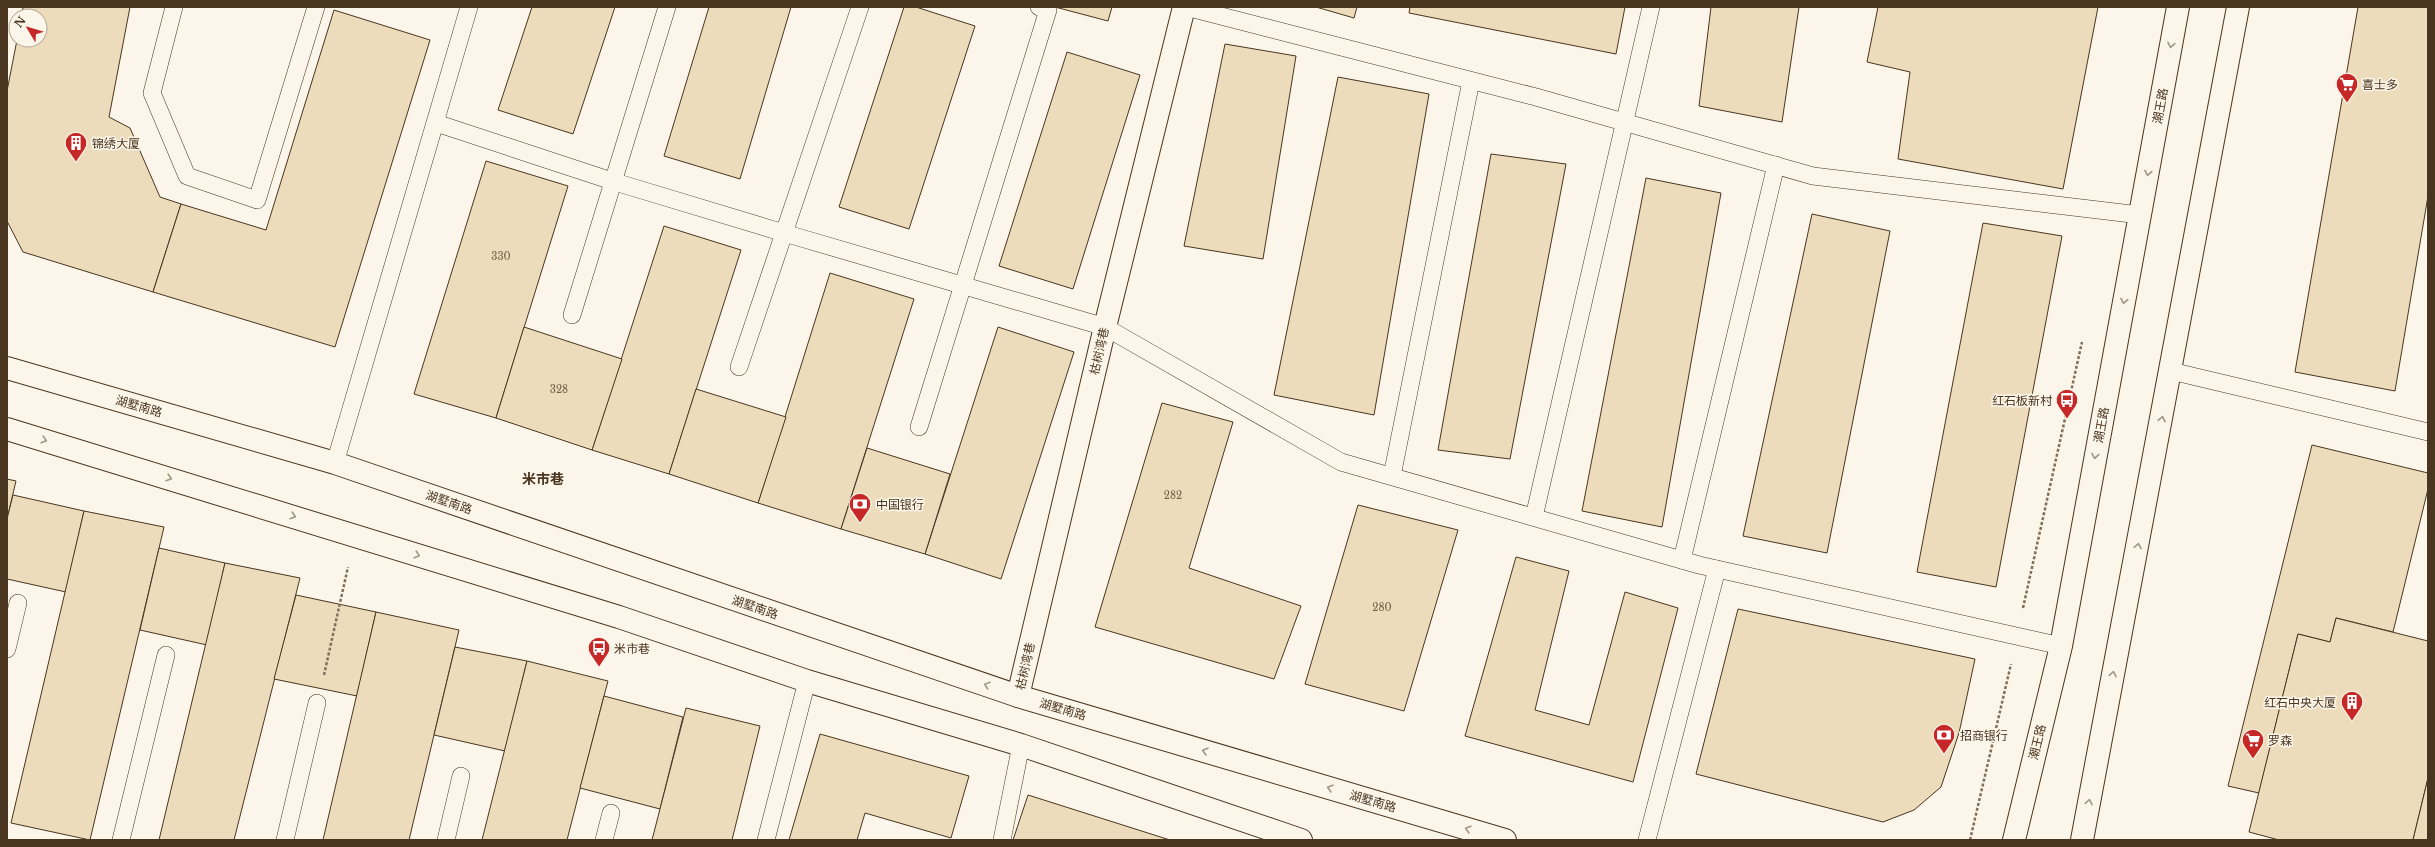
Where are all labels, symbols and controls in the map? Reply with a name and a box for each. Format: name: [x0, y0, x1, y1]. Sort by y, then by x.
north arrow: [8, 8, 48, 48]
text: N: [11, 13, 29, 30]
one-way arrow: [2167, 42, 2176, 48]
supermarket icon: 喜士多: [2334, 71, 2360, 104]
place label: 喜士多: [2362, 77, 2398, 92]
street label: 潮王路: [2149, 87, 2171, 125]
building icon: 锦绣大厦: [63, 130, 89, 163]
place label: 锦绣大厦: [92, 136, 140, 151]
one-way arrow: [2144, 170, 2152, 176]
house number: 330: [491, 250, 511, 263]
one-way arrow: [2120, 298, 2129, 304]
street label: 枯树湾巷: [1086, 326, 1112, 376]
house number: 328: [550, 383, 568, 396]
bus stop icon: 红石板新村: [2054, 387, 2080, 420]
street label: 湖墅南路: [114, 392, 164, 420]
place label: 红石板新村: [1992, 393, 2053, 408]
street label: 潮王路: [2090, 406, 2112, 444]
one-way arrow: [2157, 415, 2166, 422]
one-way arrow: [41, 435, 48, 444]
one-way arrow: [2092, 453, 2100, 460]
district label: 米市巷: [522, 470, 564, 488]
one-way arrow: [165, 473, 172, 482]
street label: 湖墅南路: [424, 487, 474, 517]
house number: 282: [1164, 489, 1182, 502]
bank icon: 中国银行: [847, 491, 873, 524]
place label: 中国银行: [876, 497, 924, 512]
one-way arrow: [289, 511, 296, 520]
one-way arrow: [2133, 543, 2141, 549]
one-way arrow: [414, 550, 421, 558]
street label: 湖墅南路: [730, 592, 780, 622]
house number: 280: [1372, 601, 1392, 614]
bus stop icon: 米市巷: [586, 635, 612, 668]
place label: 米市巷: [614, 641, 650, 656]
street label: 枯树湾巷: [1012, 641, 1038, 691]
one-way arrow: [2109, 671, 2117, 677]
one-way arrow: [984, 682, 991, 690]
building icon: 红石中央大厦: [2339, 689, 2365, 722]
street label: 湖墅南路: [1038, 695, 1088, 723]
place label: 红石中央大厦: [2264, 695, 2336, 710]
bank icon: 招商银行: [1931, 722, 1957, 755]
street label: 潮王路: [2025, 723, 2049, 761]
supermarket icon: 罗森: [2240, 727, 2266, 760]
place label: 招商银行: [1960, 728, 2008, 743]
place label: 罗森: [2268, 733, 2292, 748]
one-way arrow: [1202, 747, 1209, 756]
one-way arrow: [1327, 784, 1334, 793]
street label: 湖墅南路: [1348, 787, 1398, 815]
one-way arrow: [2084, 799, 2093, 805]
one-way arrow: [1465, 825, 1472, 834]

